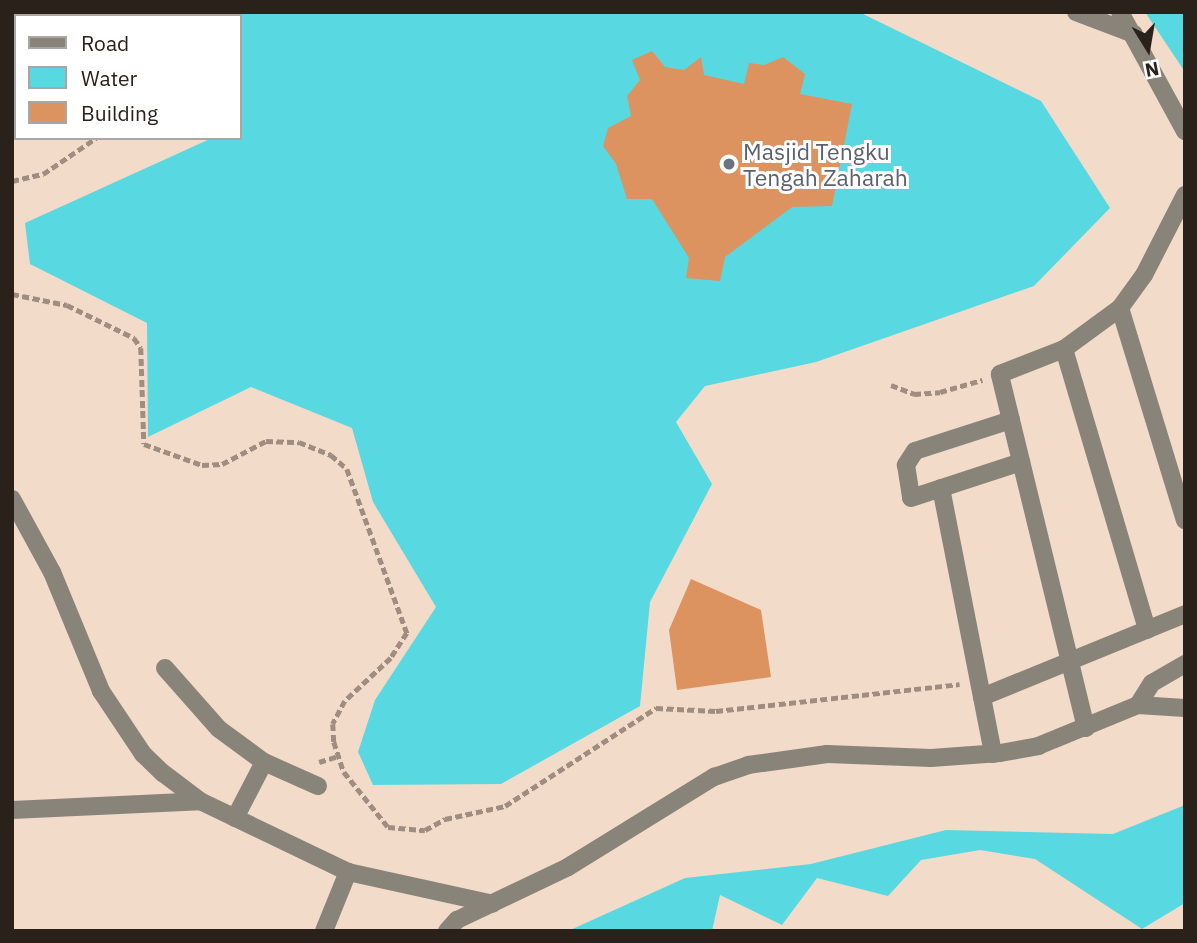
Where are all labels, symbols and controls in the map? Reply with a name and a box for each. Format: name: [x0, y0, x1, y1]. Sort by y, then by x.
legend: [14, 14, 242, 140]
north arrow: [1113, 14, 1183, 84]
text: Road: [81, 29, 129, 57]
text: N: [1143, 57, 1161, 83]
text: Water: [81, 64, 137, 92]
text: Building: [81, 99, 158, 127]
place label: Masjid Tengku Tengah Zaharah: [743, 137, 908, 191]
marker: Masjid Tengku Tengah Zaharah: [721, 156, 737, 172]

